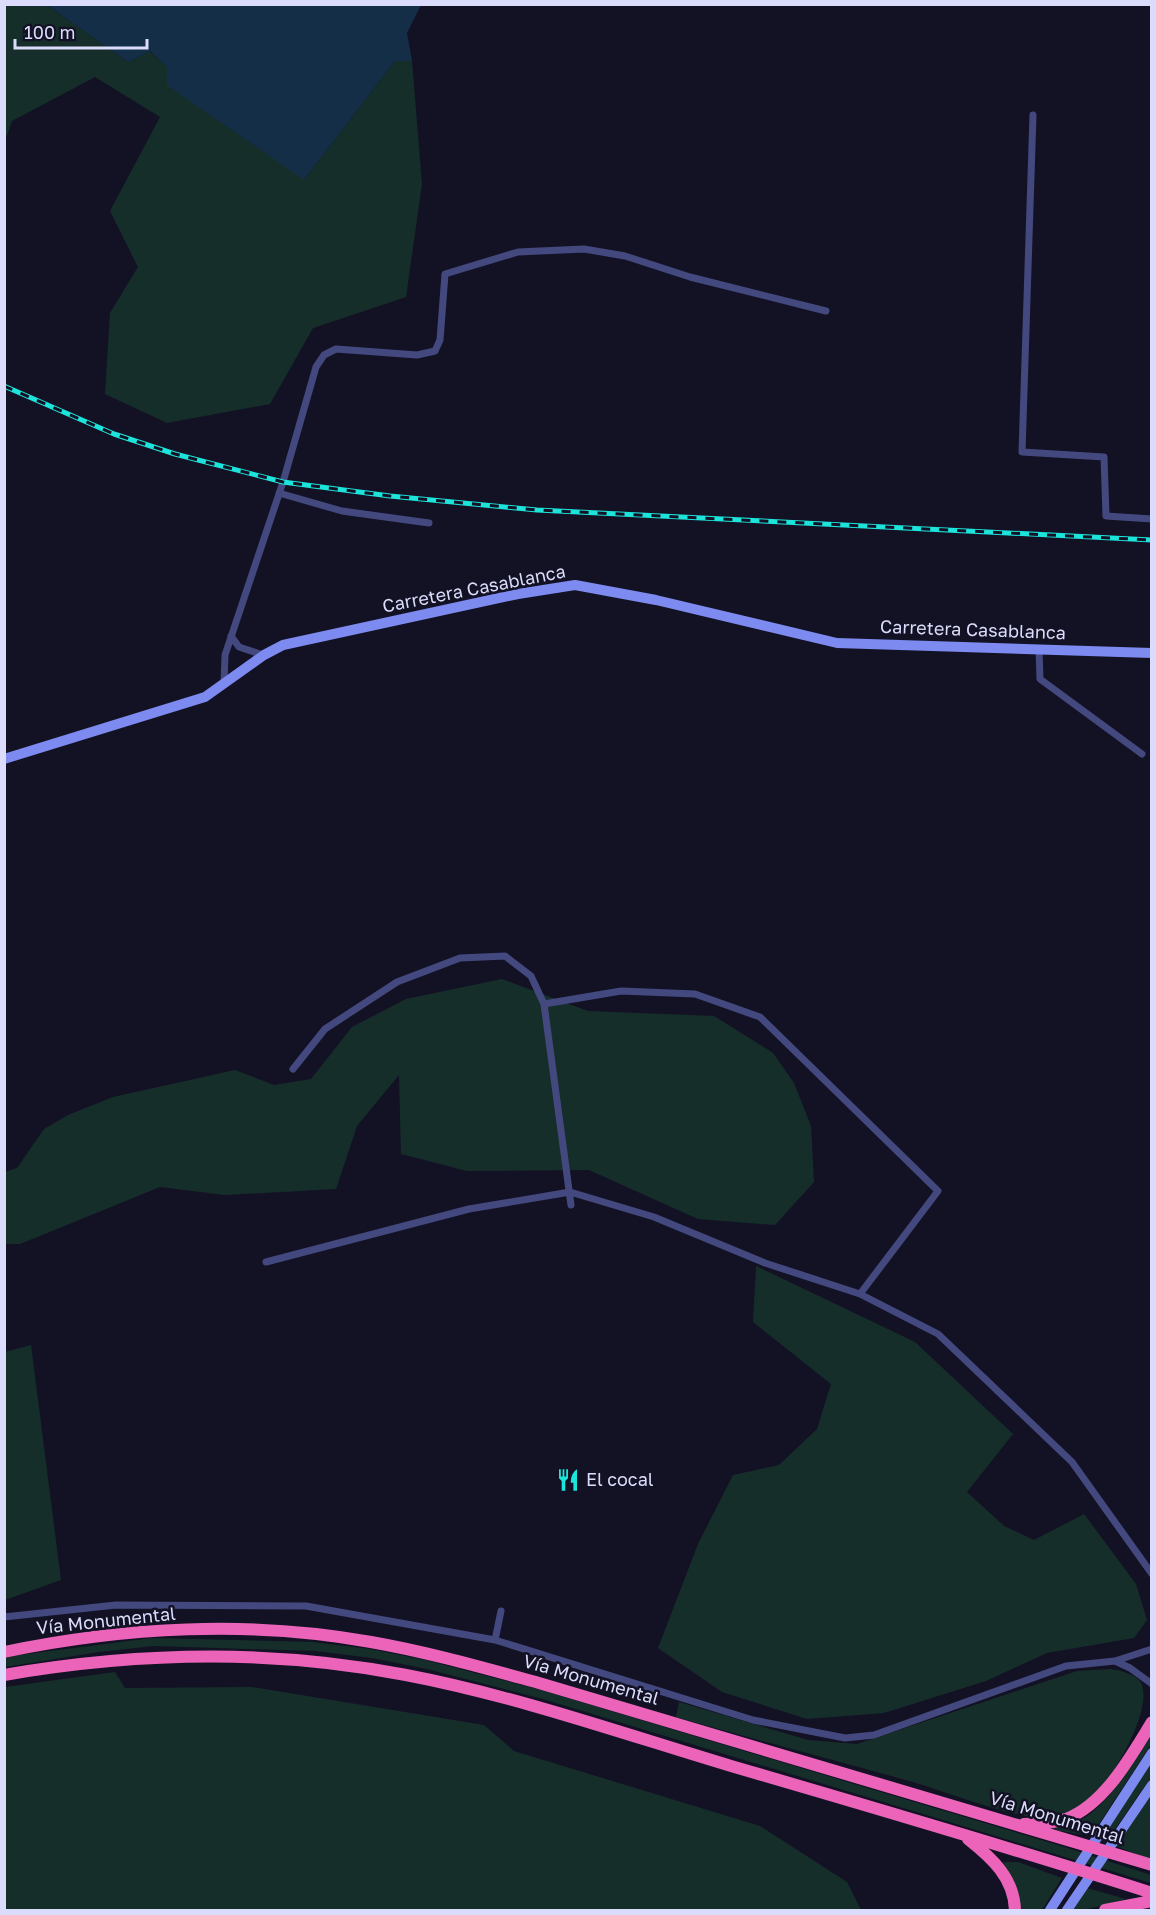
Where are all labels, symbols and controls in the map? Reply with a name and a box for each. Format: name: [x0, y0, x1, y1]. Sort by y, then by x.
scale bar: [15, 12, 147, 50]
text: 100 m: [24, 21, 75, 43]
street label: Carretera Casablanca: [380, 559, 567, 617]
street label: Carretera Casablanca: [880, 615, 1066, 643]
restaurant icon: El cocal: [555, 1467, 581, 1493]
place label: El cocal: [586, 1468, 654, 1490]
street label: Vía Monumental: [35, 1602, 177, 1638]
street label: Vía Monumental: [521, 1649, 662, 1709]
street label: Vía Monumental: [987, 1786, 1128, 1848]

